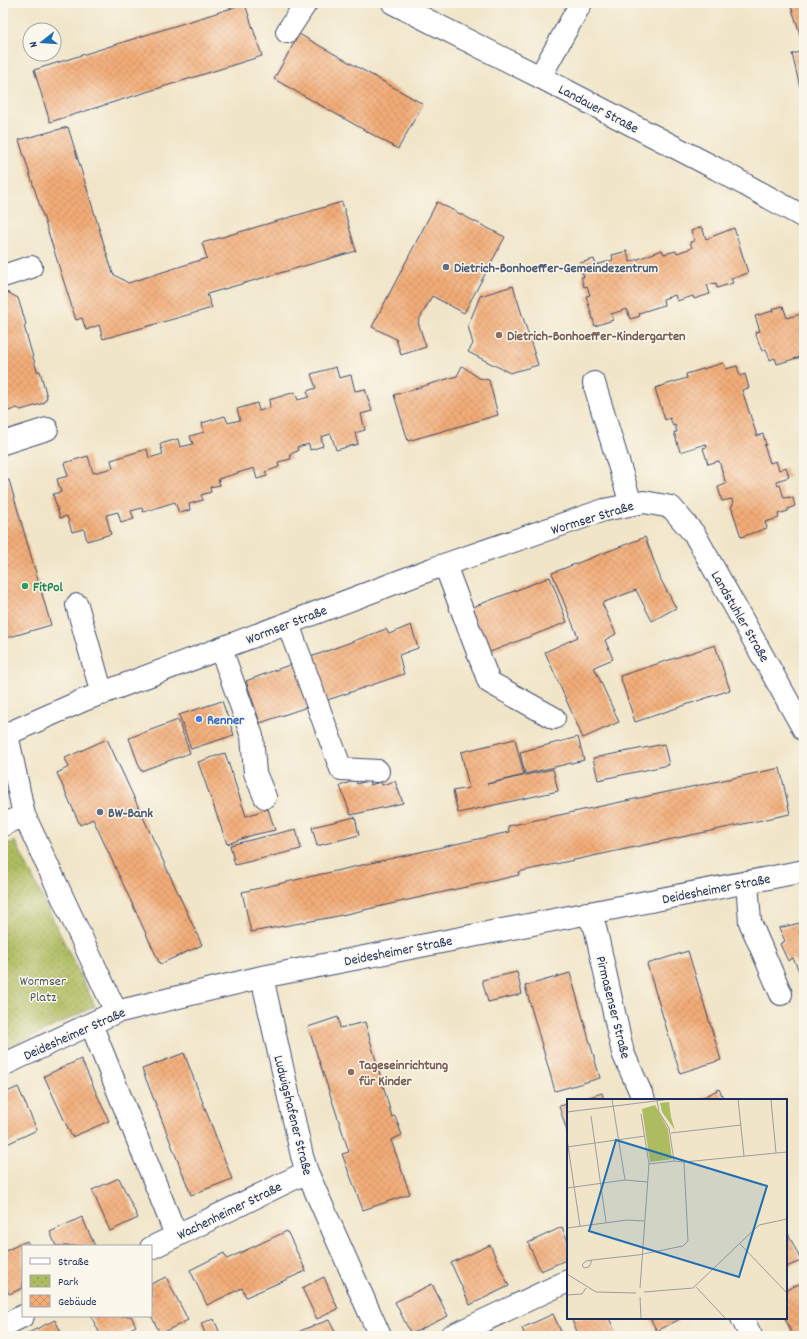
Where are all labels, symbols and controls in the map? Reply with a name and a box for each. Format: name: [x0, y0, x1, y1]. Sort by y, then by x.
north arrow: [22, 22, 62, 62]
text: N: [26, 39, 43, 49]
street label: Landauer Straße: [554, 80, 642, 139]
place label: Dietrich-Bonhoeffer-Gemeindezentrum: [454, 259, 659, 279]
marker: Dietrich-Bonhoeffer-Gemeindezentrum: [441, 262, 451, 272]
place label: Dietrich-Bonhoeffer-Kindergarten: [507, 327, 686, 347]
marker: Dietrich-Bonhoeffer-Kindergarten: [494, 330, 504, 340]
street label: Wormser Straße: [549, 497, 636, 541]
street label: Landstuhler Straße: [705, 568, 774, 666]
place label: FitPol: [33, 578, 64, 598]
marker: FitPol: [20, 581, 30, 591]
street label: Wormser Straße: [243, 601, 330, 651]
place label: Renner: [207, 711, 245, 731]
marker: Renner: [194, 714, 204, 724]
place label: BW-Bank: [108, 804, 153, 824]
marker: BW-Bank: [95, 807, 105, 817]
street label: Deidesheimer Straße: [661, 870, 772, 910]
street label: Deidesheimer Straße: [343, 932, 454, 972]
street label: Pirmasenser Straße: [590, 954, 634, 1061]
park label: Wormser Platz: [20, 972, 67, 1008]
street label: Deidesheimer Straße: [21, 1003, 129, 1066]
street label: Ludwigshafener Straße: [267, 1053, 317, 1178]
place label: Tageseinrichtung für Kinder: [358, 1056, 448, 1092]
marker: Tageseinrichtung für Kinder: [346, 1067, 356, 1077]
inset map: [567, 1099, 787, 1319]
street label: Wachenheimer Straße: [174, 1178, 286, 1246]
legend: [22, 1245, 152, 1317]
text: Straße: [58, 1254, 89, 1271]
text: Park: [58, 1274, 79, 1291]
text: Gebäude: [58, 1294, 97, 1311]

